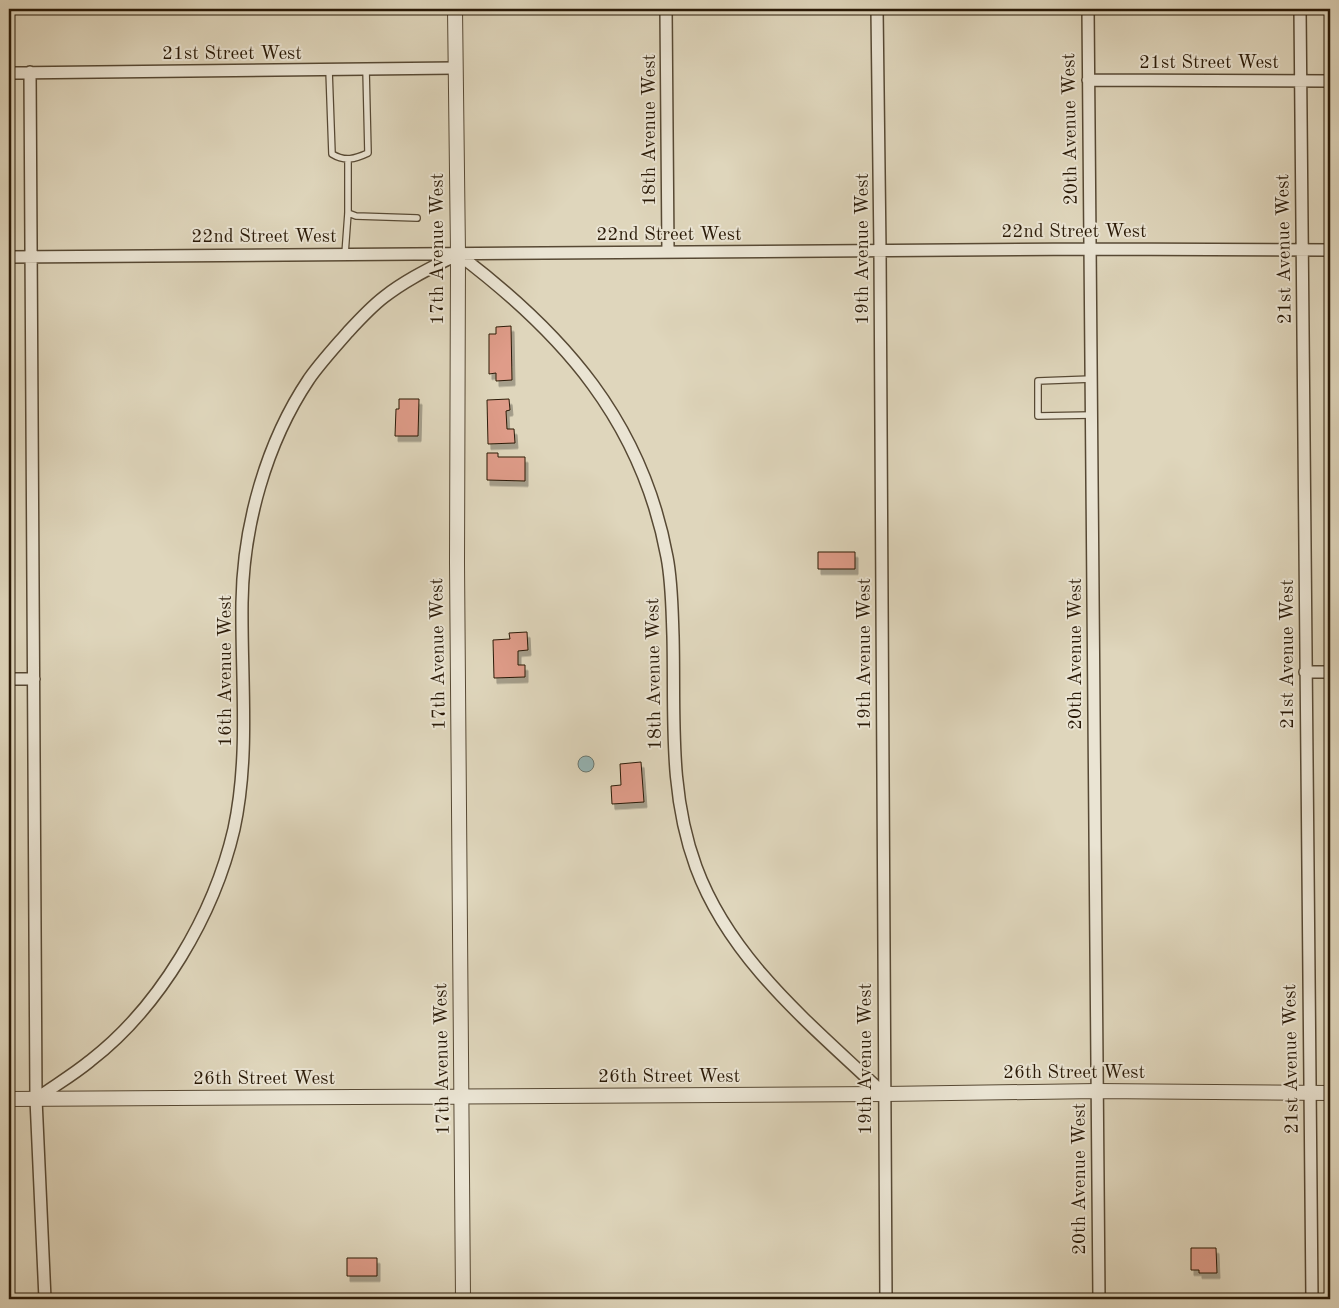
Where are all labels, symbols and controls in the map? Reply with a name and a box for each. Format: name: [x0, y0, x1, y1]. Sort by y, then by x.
street label: 21st Street West: [162, 45, 302, 64]
street label: 20th Avenue West: [1060, 53, 1082, 205]
street label: 18th Avenue West: [641, 54, 660, 206]
street label: 21st Street West: [1139, 54, 1279, 73]
street label: 17th Avenue West: [429, 173, 448, 325]
street label: 19th Avenue West: [854, 173, 873, 325]
street label: 21st Avenue West: [1274, 174, 1296, 324]
street label: 22nd Street West: [1001, 223, 1147, 242]
street label: 22nd Street West: [596, 226, 742, 245]
street label: 22nd Street West: [191, 228, 337, 247]
street label: 17th Avenue West: [428, 578, 450, 730]
street label: 19th Avenue West: [856, 578, 875, 730]
street label: 20th Avenue West: [1067, 578, 1086, 730]
street label: 21st Avenue West: [1279, 579, 1298, 729]
street label: 16th Avenue West: [217, 595, 236, 747]
street label: 18th Avenue West: [644, 598, 666, 750]
street label: 17th Avenue West: [432, 983, 454, 1135]
street label: 19th Avenue West: [857, 983, 876, 1135]
street label: 21st Avenue West: [1281, 984, 1303, 1134]
street label: 26th Street West: [1003, 1064, 1145, 1083]
street label: 26th Street West: [598, 1068, 740, 1087]
street label: 26th Street West: [193, 1070, 335, 1089]
street label: 20th Avenue West: [1071, 1103, 1090, 1255]

